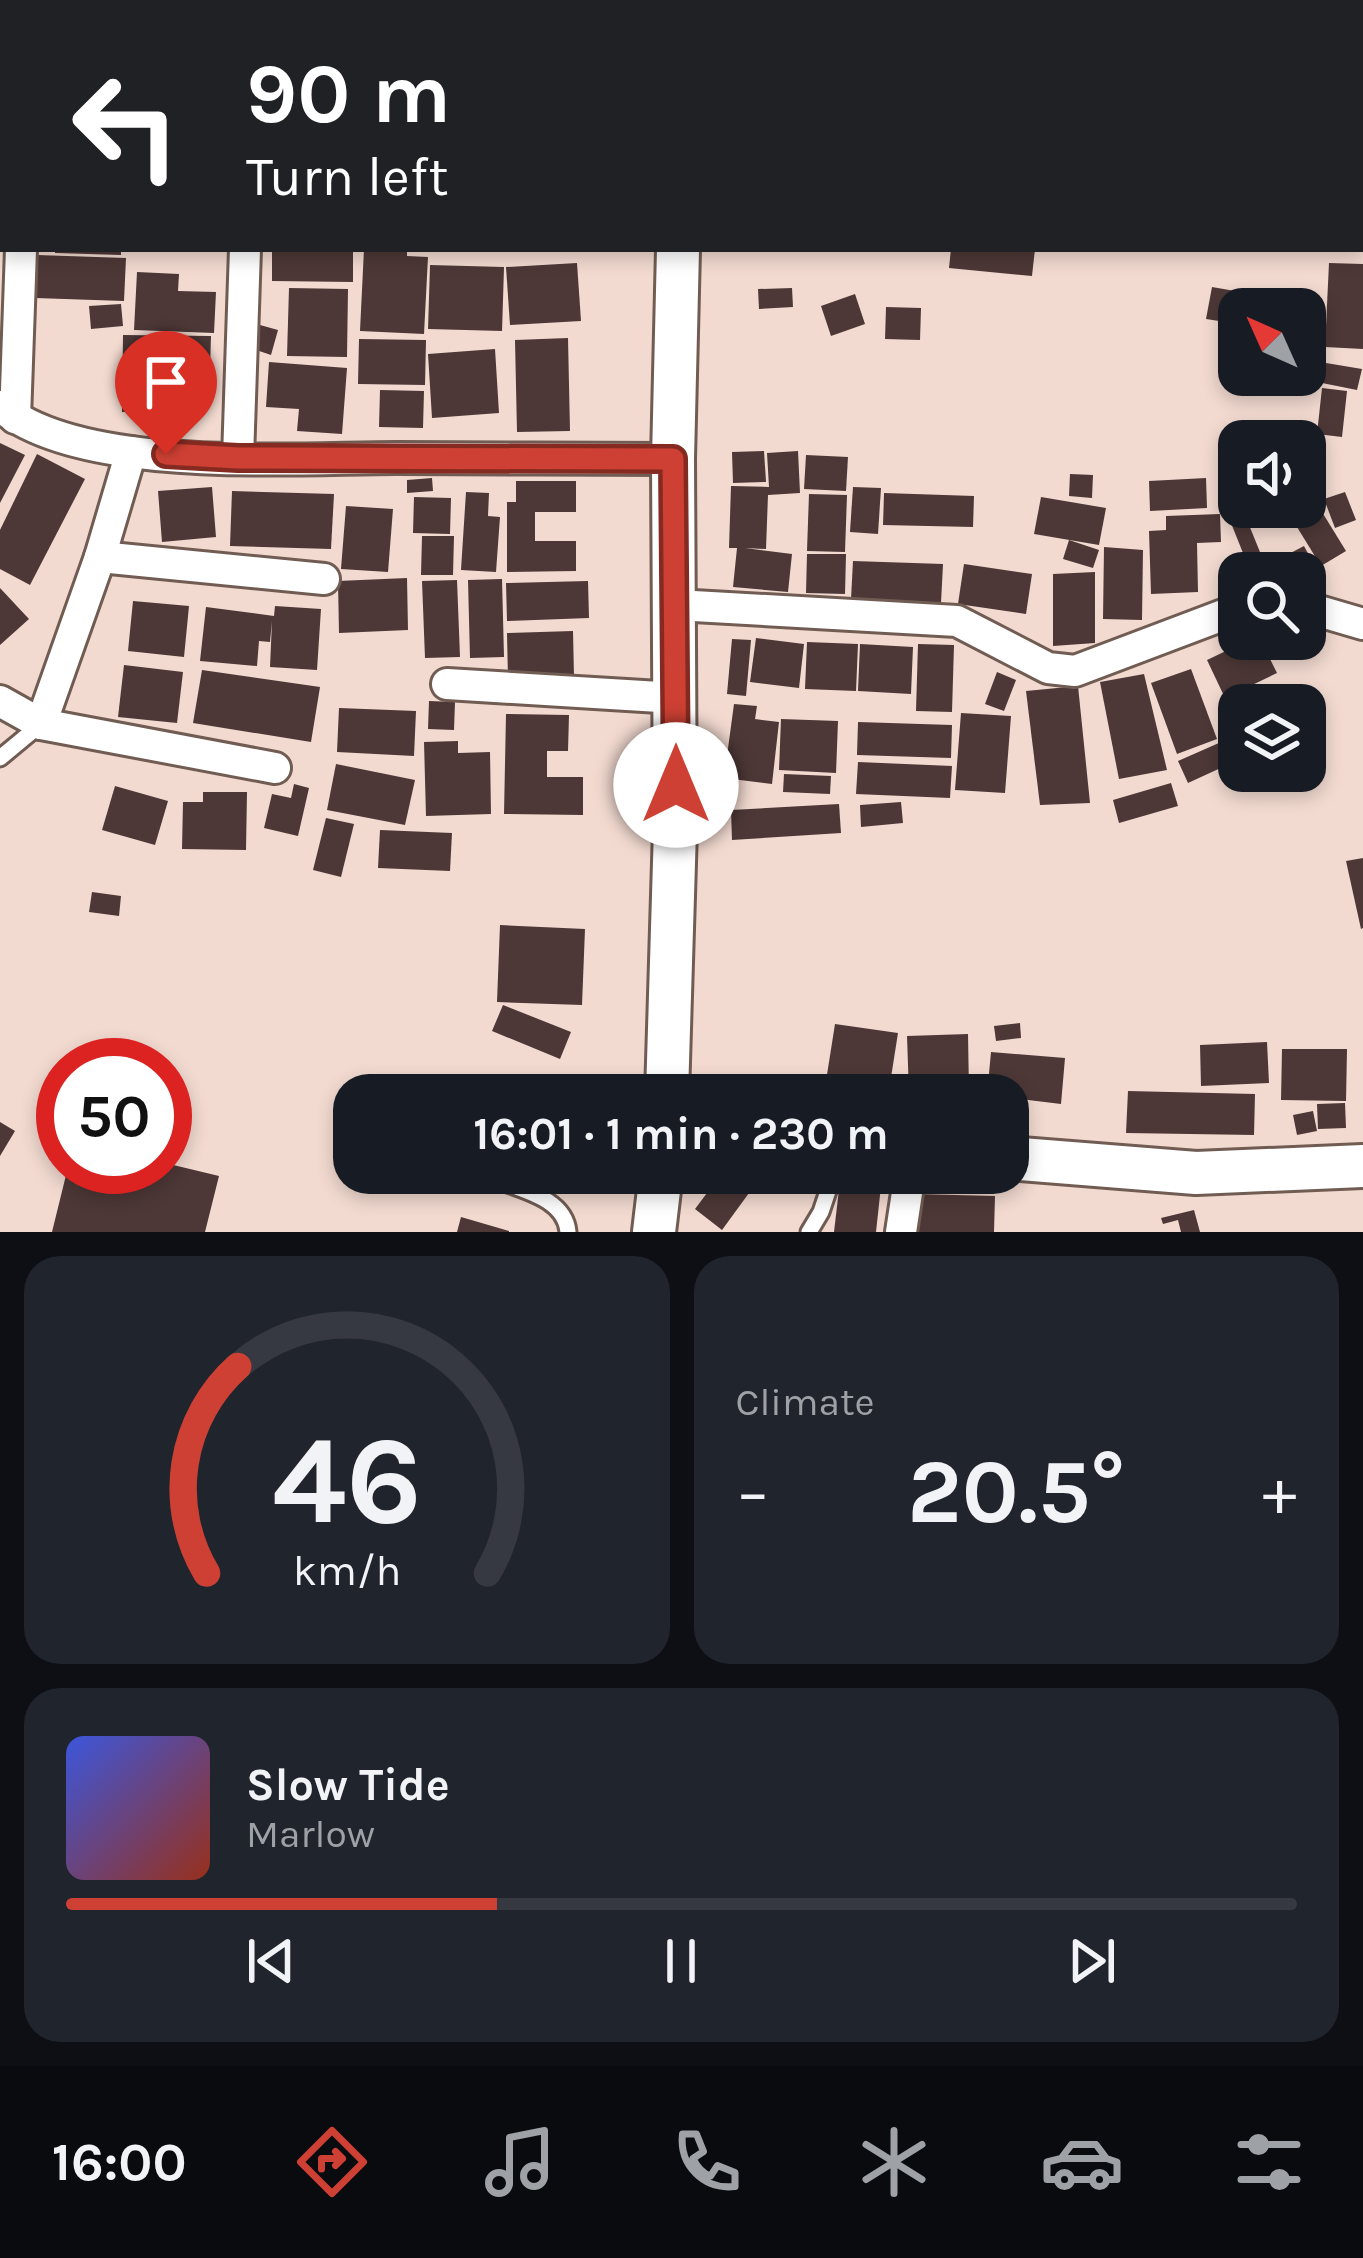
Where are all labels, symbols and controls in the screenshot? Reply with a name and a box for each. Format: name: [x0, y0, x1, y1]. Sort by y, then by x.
text: 90 m: [246, 45, 451, 143]
icon: left: [48, 48, 204, 204]
text: Turn left: [246, 145, 449, 209]
north arrow: [1218, 288, 1326, 396]
map controls: [1218, 288, 1326, 792]
pin: [115, 331, 217, 454]
icon: arrive: [133, 349, 199, 415]
button: sound: [1218, 420, 1326, 528]
button: search: [1218, 552, 1326, 660]
button: layers: [1218, 684, 1326, 792]
position arrow: [613, 722, 739, 848]
speed limit sign: 50: [36, 1038, 192, 1194]
text: 16:01 · 1 min · 230 m: [473, 1108, 889, 1160]
text: Climate: [736, 1379, 875, 1425]
text: 46: [272, 1408, 422, 1553]
text: 20.5°: [907, 1439, 1125, 1545]
text: −: [736, 1453, 770, 1531]
text: +: [1262, 1453, 1297, 1531]
text: km/h: [292, 1546, 401, 1596]
text: Slow Tide: [246, 1759, 450, 1811]
text: Marlow: [246, 1811, 375, 1857]
icon: previous: [238, 1928, 304, 1994]
icon: pause: [648, 1928, 714, 1994]
icon: next: [1059, 1928, 1125, 1994]
icon: directions: [290, 2120, 374, 2204]
icon: music: [478, 2120, 562, 2204]
icon: phone: [665, 2120, 749, 2204]
icon: climate: [852, 2120, 936, 2204]
icon: car: [1040, 2120, 1124, 2204]
icon: filters: [1227, 2120, 1311, 2204]
text: 16:00: [52, 2130, 187, 2194]

